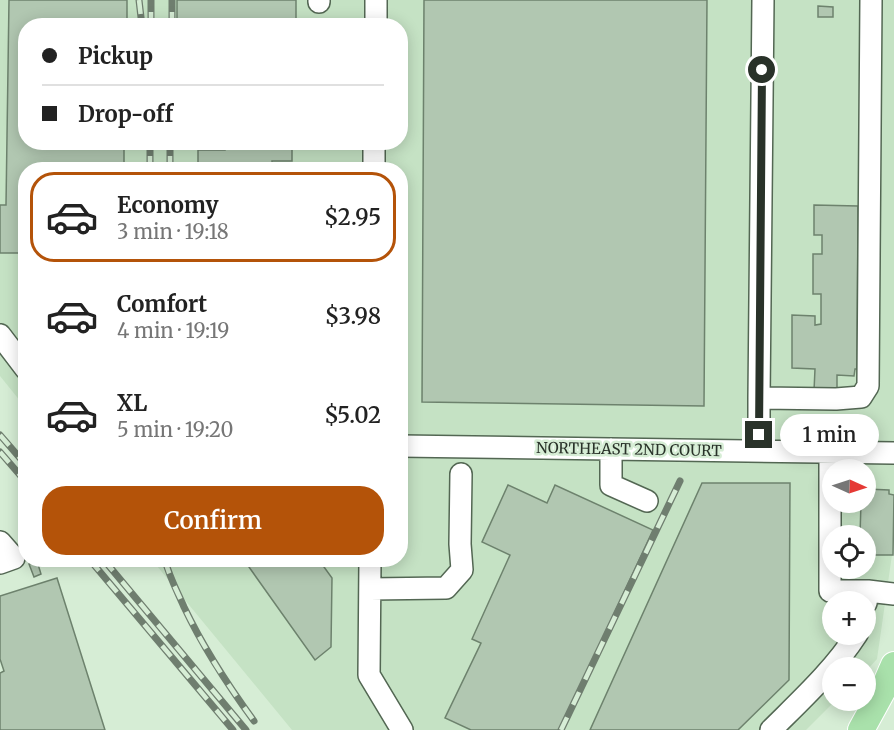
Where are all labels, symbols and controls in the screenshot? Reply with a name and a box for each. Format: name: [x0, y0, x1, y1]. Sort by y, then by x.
text: Pickup: [78, 42, 153, 70]
route start: [748, 56, 775, 83]
text: Drop-off: [78, 100, 173, 128]
icon: car: [45, 190, 99, 244]
text: Economy: [117, 191, 218, 219]
text: $2.95: [324, 203, 381, 231]
text: 3 min · 19:18: [117, 219, 229, 244]
icon: car: [45, 289, 99, 343]
text: Comfort: [117, 290, 207, 318]
text: $3.98: [325, 302, 381, 330]
text: 4 min · 19:19: [117, 318, 229, 343]
icon: car: [45, 388, 99, 442]
text: XL: [117, 389, 147, 417]
text: $5.02: [324, 401, 381, 429]
callout: 1 min: [780, 414, 879, 456]
text: 5 min · 19:20: [117, 417, 233, 442]
route end: [745, 421, 772, 448]
text: 1 min: [803, 422, 856, 447]
street label: NORTHEAST 2ND COURT: [536, 438, 723, 460]
north arrow: [822, 459, 876, 513]
map controls: [822, 459, 876, 711]
button: Confirm: [42, 486, 384, 555]
button: locate: [822, 525, 876, 579]
button: +: [822, 591, 876, 645]
button: −: [822, 657, 876, 711]

